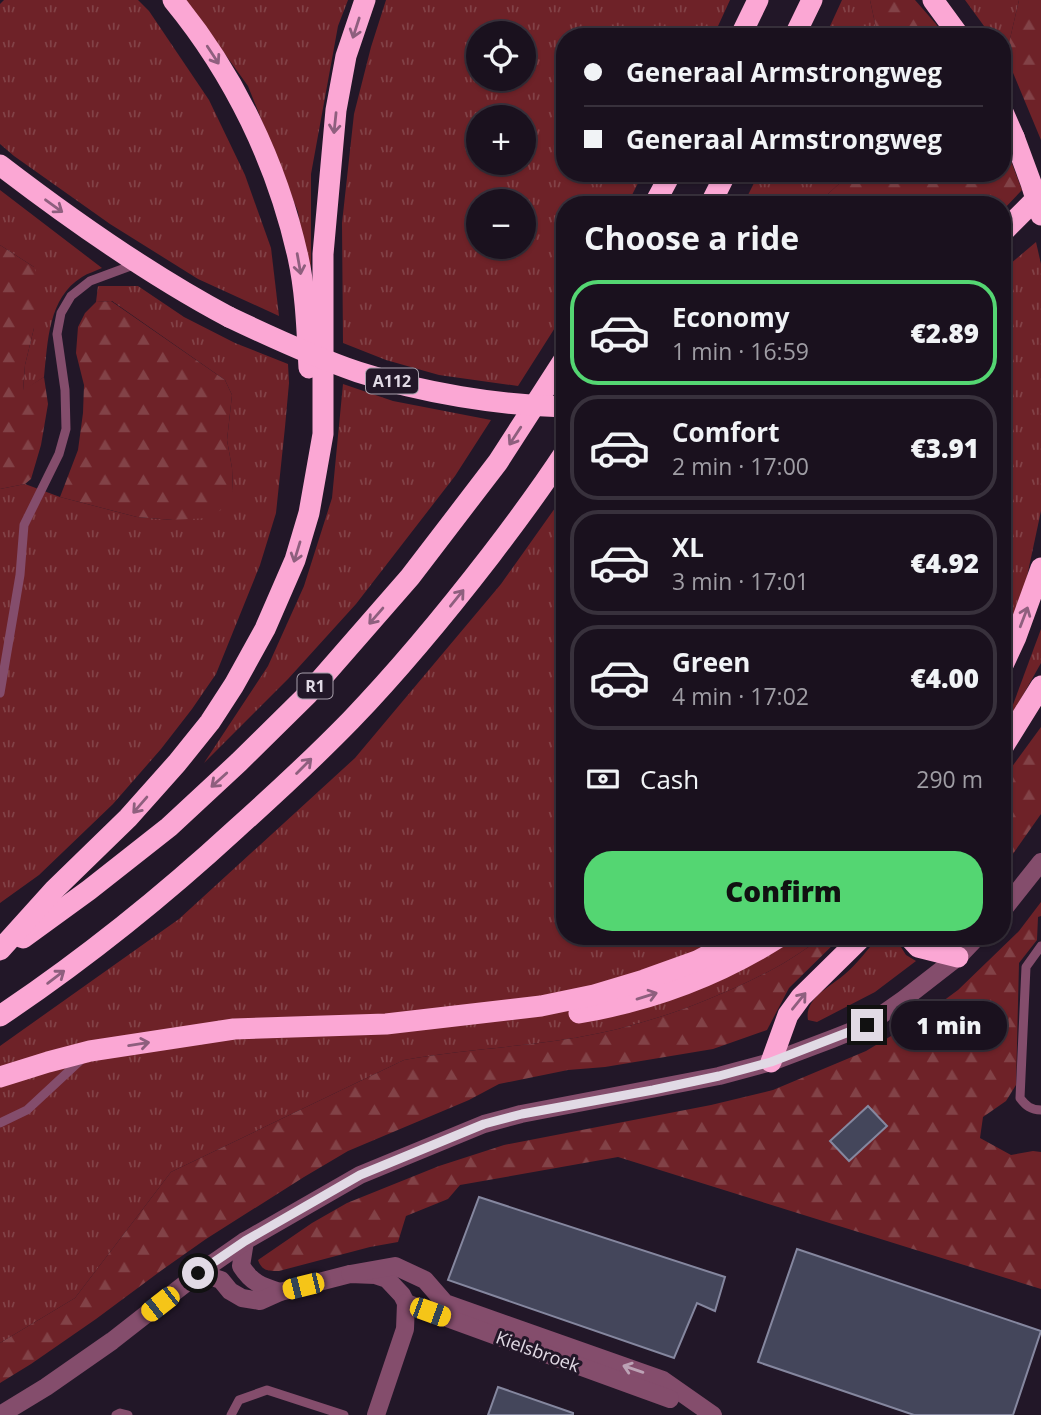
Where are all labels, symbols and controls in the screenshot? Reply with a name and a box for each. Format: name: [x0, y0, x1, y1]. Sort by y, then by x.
one-way arrow: [348, 17, 361, 39]
map controls: [466, 21, 536, 259]
button: locate: [466, 21, 536, 91]
one-way arrow: [206, 45, 221, 64]
text: Generaal Armstrongweg: [626, 54, 942, 90]
button: +: [466, 105, 536, 175]
one-way arrow: [328, 112, 341, 134]
text: Generaal Armstrongweg: [626, 121, 942, 157]
button: −: [466, 189, 536, 259]
one-way arrow: [44, 199, 63, 213]
text: Choose a ride: [584, 216, 799, 259]
one-way arrow: [293, 252, 306, 275]
text: Economy: [672, 299, 790, 335]
icon: car: [588, 301, 651, 364]
text: €2.89: [911, 315, 979, 351]
text: 1 min · 16:59: [672, 335, 809, 367]
road number: A112: [366, 368, 418, 394]
text: Comfort: [672, 414, 779, 450]
icon: car: [588, 416, 651, 479]
one-way arrow: [507, 426, 522, 445]
text: €3.91: [911, 430, 979, 466]
text: 2 min · 17:00: [672, 450, 809, 482]
text: XL: [672, 529, 704, 565]
icon: car: [588, 531, 651, 594]
one-way arrow: [290, 540, 302, 562]
text: €4.92: [911, 545, 979, 581]
text: 3 min · 17:01: [672, 565, 809, 597]
one-way arrow: [449, 590, 465, 608]
one-way arrow: [368, 607, 384, 625]
one-way arrow: [1018, 607, 1031, 629]
text: Green: [672, 644, 750, 680]
icon: car: [588, 646, 651, 709]
text: €4.00: [911, 660, 979, 696]
road number: R1: [298, 674, 332, 698]
text: 4 min · 17:02: [672, 680, 809, 712]
one-way arrow: [295, 758, 312, 775]
icon: cash: [584, 760, 622, 798]
text: Cash: [640, 761, 699, 797]
text: 290 m: [916, 763, 983, 795]
one-way arrow: [211, 772, 228, 789]
one-way arrow: [132, 796, 148, 814]
button: Confirm: [584, 851, 983, 931]
one-way arrow: [47, 970, 65, 985]
one-way arrow: [635, 989, 657, 1002]
one-way arrow: [792, 992, 807, 1010]
callout: 1 min: [892, 1000, 1007, 1050]
route end: [851, 1009, 883, 1041]
text: 1 min: [916, 1009, 982, 1041]
one-way arrow: [127, 1037, 150, 1050]
route start: [182, 1257, 214, 1289]
car: [281, 1271, 326, 1301]
car: [137, 1283, 184, 1325]
car: [407, 1295, 454, 1329]
street label: Kielsbroek: [493, 1325, 584, 1377]
one-way arrow: [622, 1362, 644, 1374]

